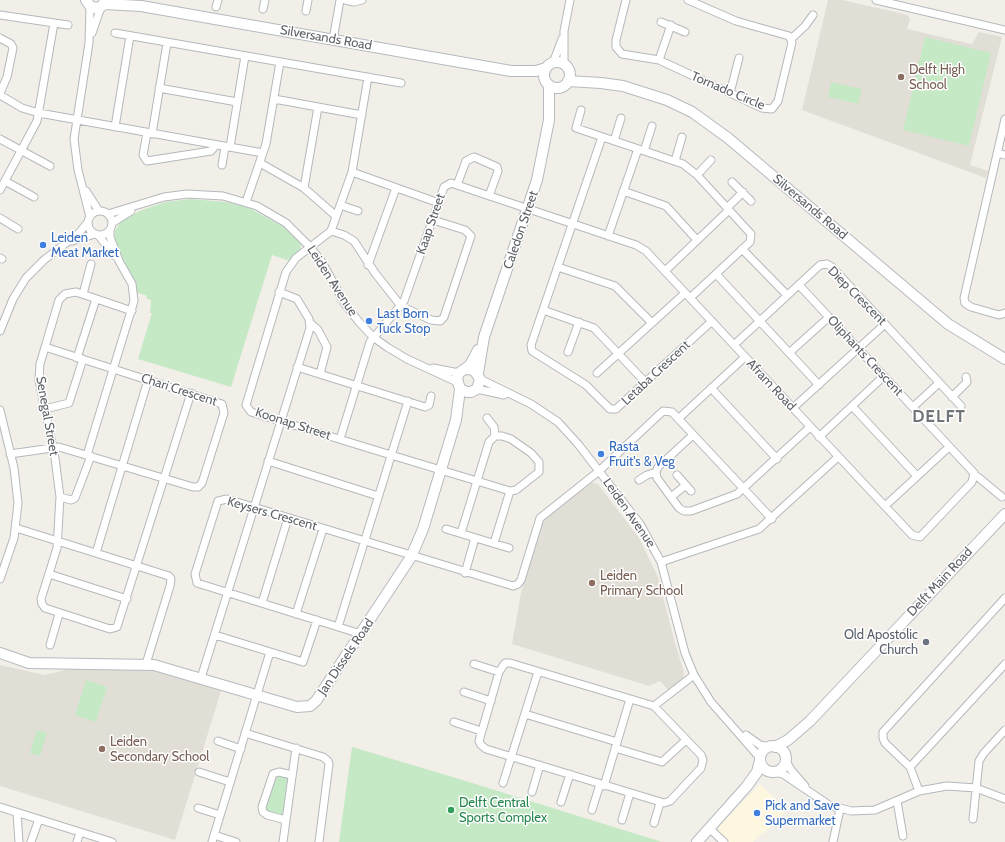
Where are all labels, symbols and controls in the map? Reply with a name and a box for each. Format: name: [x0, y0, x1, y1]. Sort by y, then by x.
street label: Silversands Road: [279, 22, 373, 54]
place label: Delft High School: [909, 62, 965, 93]
street label: Tornado Circle: [689, 68, 767, 114]
marker: Delft High School: [896, 72, 906, 82]
street label: Silversands Road: [769, 171, 851, 243]
street label: Caledon Street: [500, 189, 542, 271]
street label: Kaap Street: [413, 191, 449, 257]
place label: Leiden Meat Market: [51, 230, 119, 261]
marker: Leiden Meat Market: [38, 240, 48, 250]
street label: Leiden Avenue: [303, 243, 361, 319]
street label: Diep Crescent: [824, 263, 890, 329]
place label: Last Born Tuck Stop: [377, 306, 430, 337]
street label: Oliphants Crescent: [824, 313, 906, 399]
marker: Last Born Tuck Stop: [364, 316, 374, 326]
street label: Letaba Crescent: [619, 337, 693, 409]
street label: Afram Road: [743, 356, 799, 414]
street label: Chari Crescent: [139, 370, 219, 410]
street label: Senegal Street: [32, 375, 62, 457]
street label: Koonap Street: [253, 404, 333, 444]
district label: DELFT: [912, 407, 966, 427]
place label: Rasta Fruit's & Veg: [609, 439, 675, 470]
marker: Rasta Fruit's & Veg: [596, 449, 606, 459]
street label: Leiden Avenue: [599, 475, 659, 551]
street label: Keysers Crescent: [225, 494, 319, 534]
street label: Delft Main Road: [904, 544, 976, 620]
place label: Leiden Primary School: [600, 568, 683, 599]
marker: Leiden Primary School: [587, 578, 597, 588]
street label: Jan Dissels Road: [315, 616, 377, 698]
place label: Old Apostolic Church: [844, 627, 918, 658]
marker: Old Apostolic Church: [921, 637, 931, 647]
place label: Leiden Secondary School: [110, 734, 209, 765]
marker: Leiden Secondary School: [97, 744, 107, 754]
place label: Delft Central Sports Complex: [459, 795, 547, 826]
place label: Pick and Save Supermarket: [765, 798, 840, 829]
marker: Delft Central Sports Complex: [446, 805, 456, 815]
marker: Pick and Save Supermarket: [752, 808, 762, 818]

